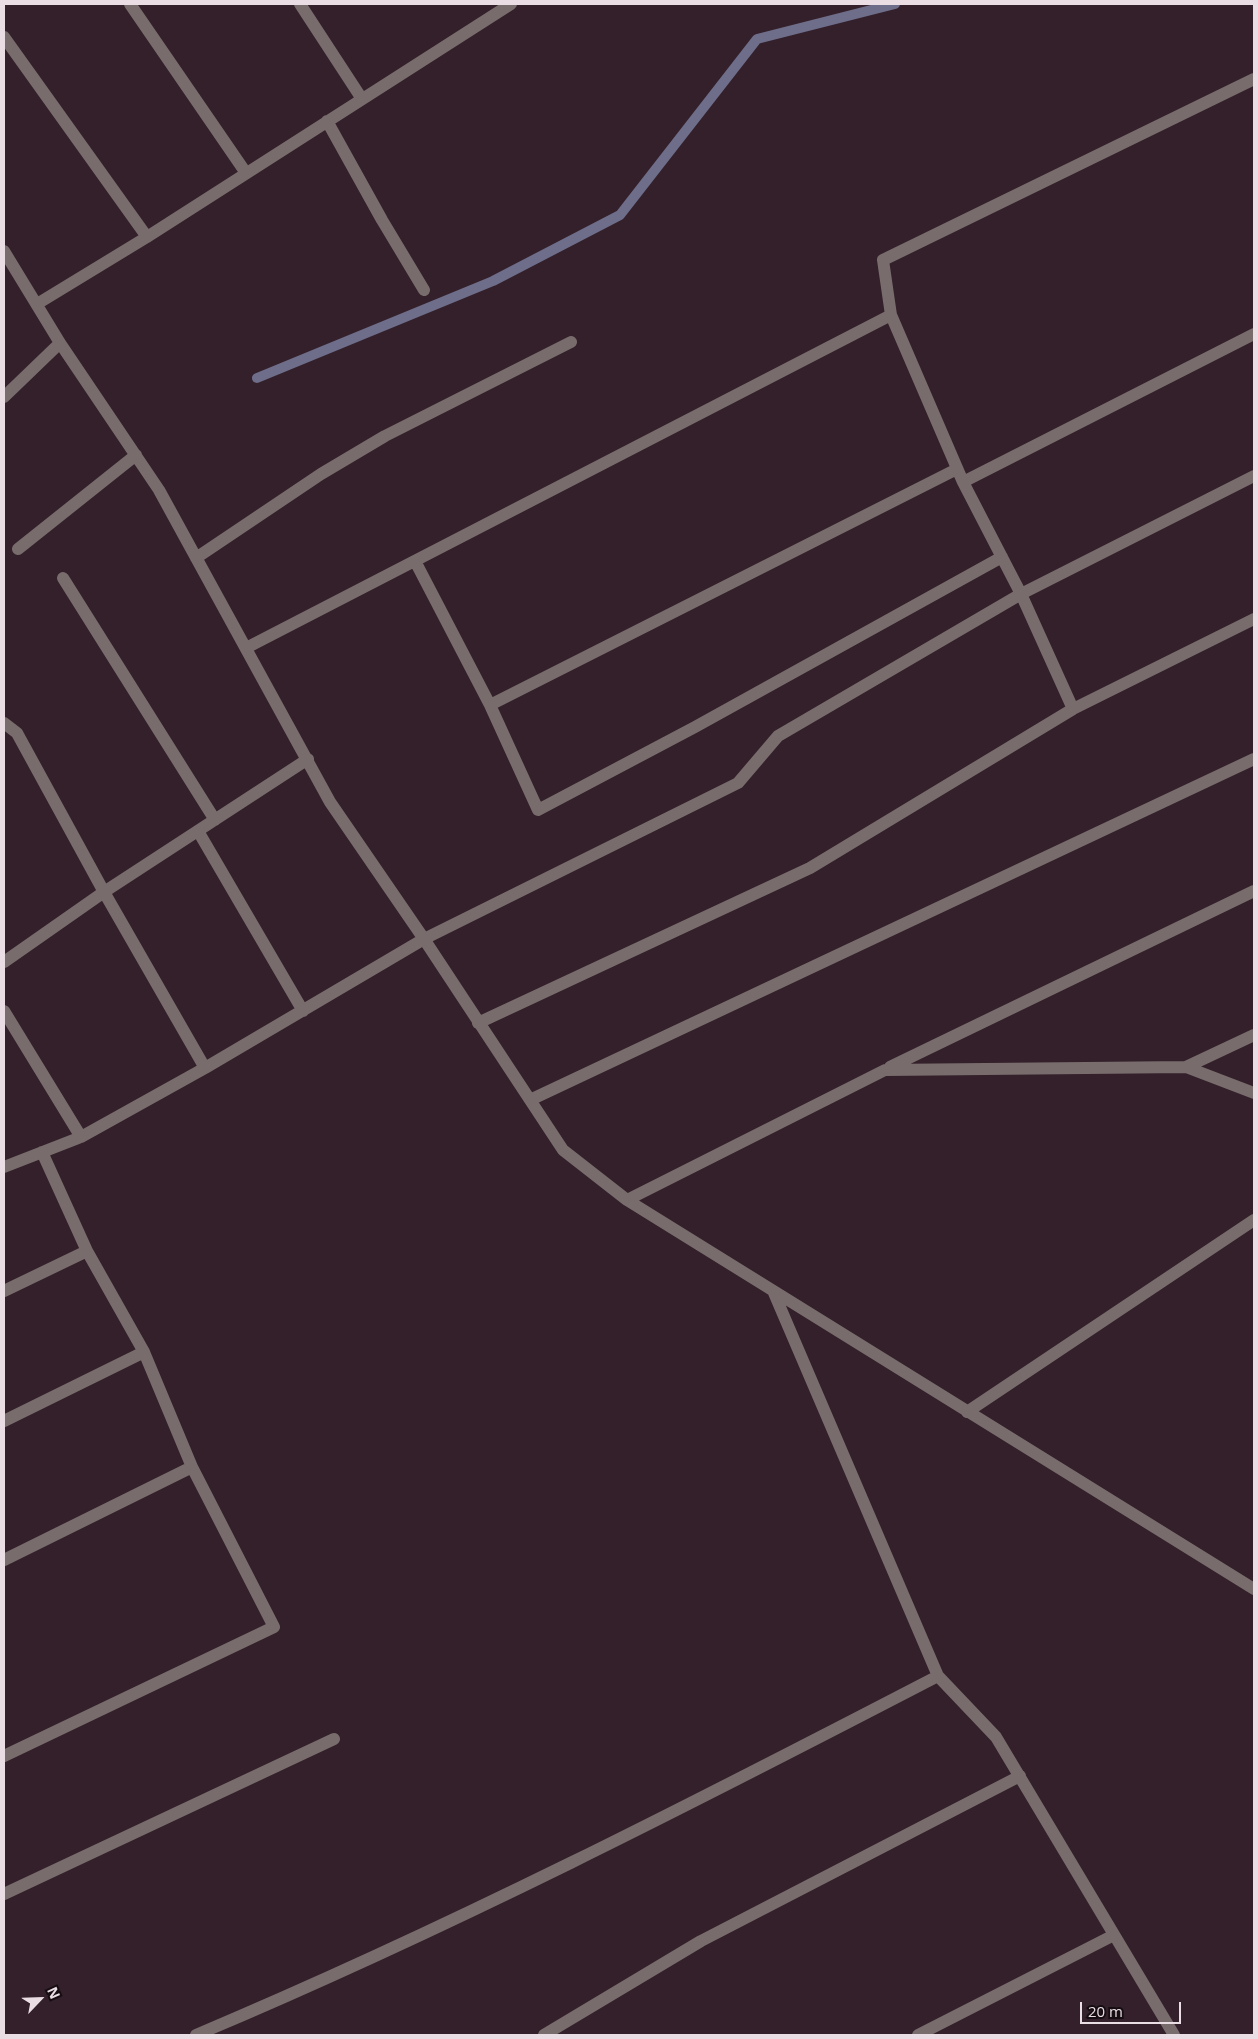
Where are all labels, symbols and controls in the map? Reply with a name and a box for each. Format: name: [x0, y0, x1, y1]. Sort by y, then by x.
north arrow: [15, 1974, 65, 2024]
text: N: [43, 1984, 65, 2002]
scale bar: [1083, 1992, 1184, 2024]
text: 20 m: [1088, 2001, 1123, 2021]

